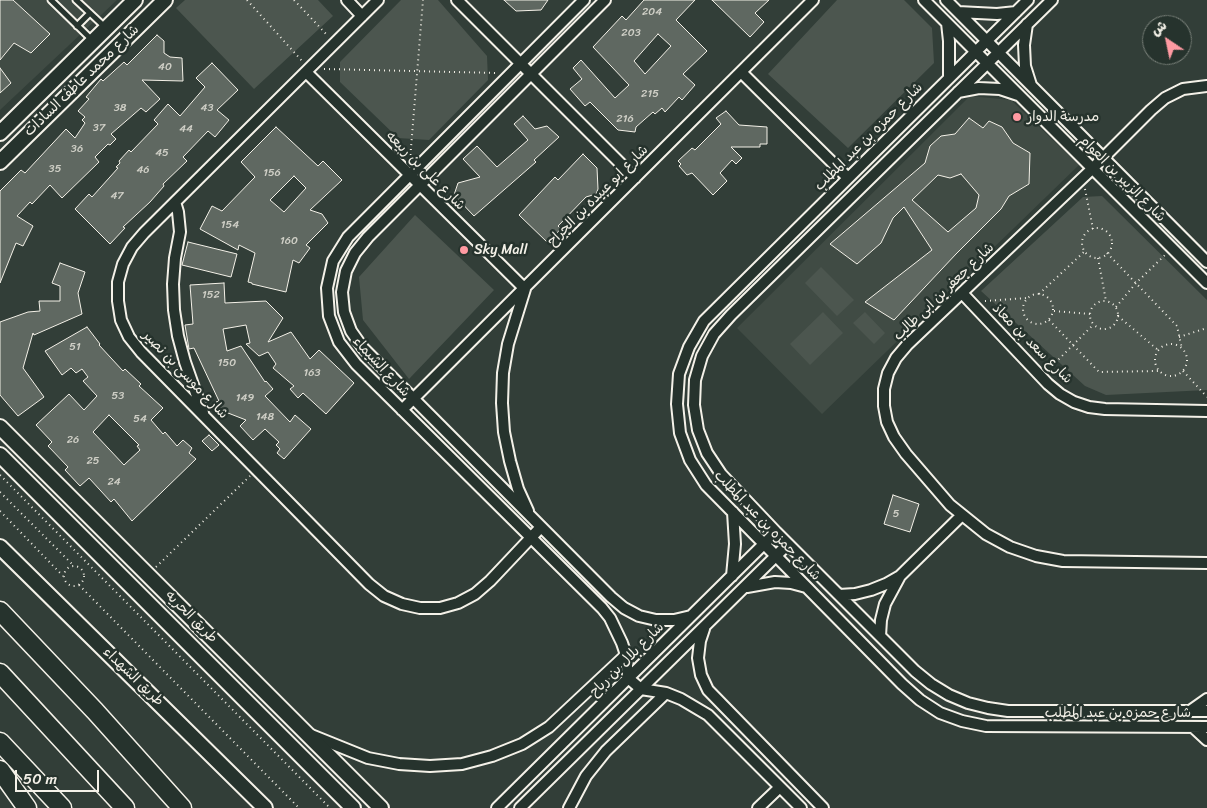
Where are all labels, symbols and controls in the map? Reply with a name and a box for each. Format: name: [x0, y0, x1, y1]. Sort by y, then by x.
house number: 204: [642, 5, 662, 19]
text: ش: [1146, 13, 1172, 43]
north arrow: [1142, 15, 1192, 65]
street label: شارع محمد عاطف السادات: [21, 22, 143, 140]
house number: 203: [621, 26, 641, 40]
house number: 40: [158, 60, 172, 74]
street label: شارع حمزه بن عبد المطلب: [811, 79, 927, 195]
house number: 215: [641, 87, 659, 101]
house number: 38: [114, 101, 126, 115]
house number: 43: [201, 101, 213, 115]
place label: مدرسة الدوار: [1027, 109, 1099, 125]
marker: مدرسة الدوار: [1011, 111, 1023, 123]
house number: 216: [616, 112, 634, 126]
house number: 37: [93, 121, 105, 135]
house number: 44: [179, 122, 193, 136]
street label: شارع على بن ربيعه: [382, 128, 468, 214]
street label: شارع الزبير بن العوام: [1075, 132, 1169, 226]
house number: 36: [71, 142, 83, 156]
street label: شارع ابو عبيده بن الجراح: [544, 142, 652, 250]
house number: 45: [155, 146, 169, 160]
house number: 35: [49, 162, 61, 176]
house number: 46: [136, 163, 150, 177]
house number: 156: [263, 166, 281, 180]
house number: 47: [110, 189, 124, 203]
house number: 154: [221, 218, 239, 232]
house number: 160: [280, 234, 298, 248]
street label: شارع جعفر بن ابى طالب: [890, 240, 998, 344]
place label: Sky Mall: [474, 242, 528, 258]
marker: Sky Mall: [458, 244, 470, 256]
house number: 152: [202, 288, 220, 302]
street label: شارع سعد بن معاذ: [988, 300, 1076, 388]
street label: شارع موسى بن نصير: [139, 327, 231, 423]
street label: شارع الشيماء: [349, 333, 413, 401]
house number: 51: [69, 340, 81, 354]
house number: 150: [218, 356, 236, 370]
house number: 163: [303, 366, 321, 380]
house number: 53: [112, 389, 124, 403]
house number: 149: [236, 391, 254, 405]
house number: 148: [256, 410, 274, 424]
house number: 54: [133, 412, 147, 426]
house number: 26: [67, 433, 79, 447]
house number: 25: [86, 454, 100, 468]
street label: شارع حمزه بن عبد المطلب: [710, 468, 824, 584]
house number: 24: [107, 475, 121, 489]
house number: 5: [893, 507, 899, 521]
street label: طريق الحريه: [161, 587, 221, 647]
street label: شارع بلال بن رباح: [586, 619, 668, 701]
street label: طريق الشهداء: [99, 644, 167, 710]
street label: شارع حمزه بن عبد المطلب: [1045, 705, 1191, 721]
scale bar: [18, 760, 101, 792]
text: 50 m: [23, 766, 57, 792]

